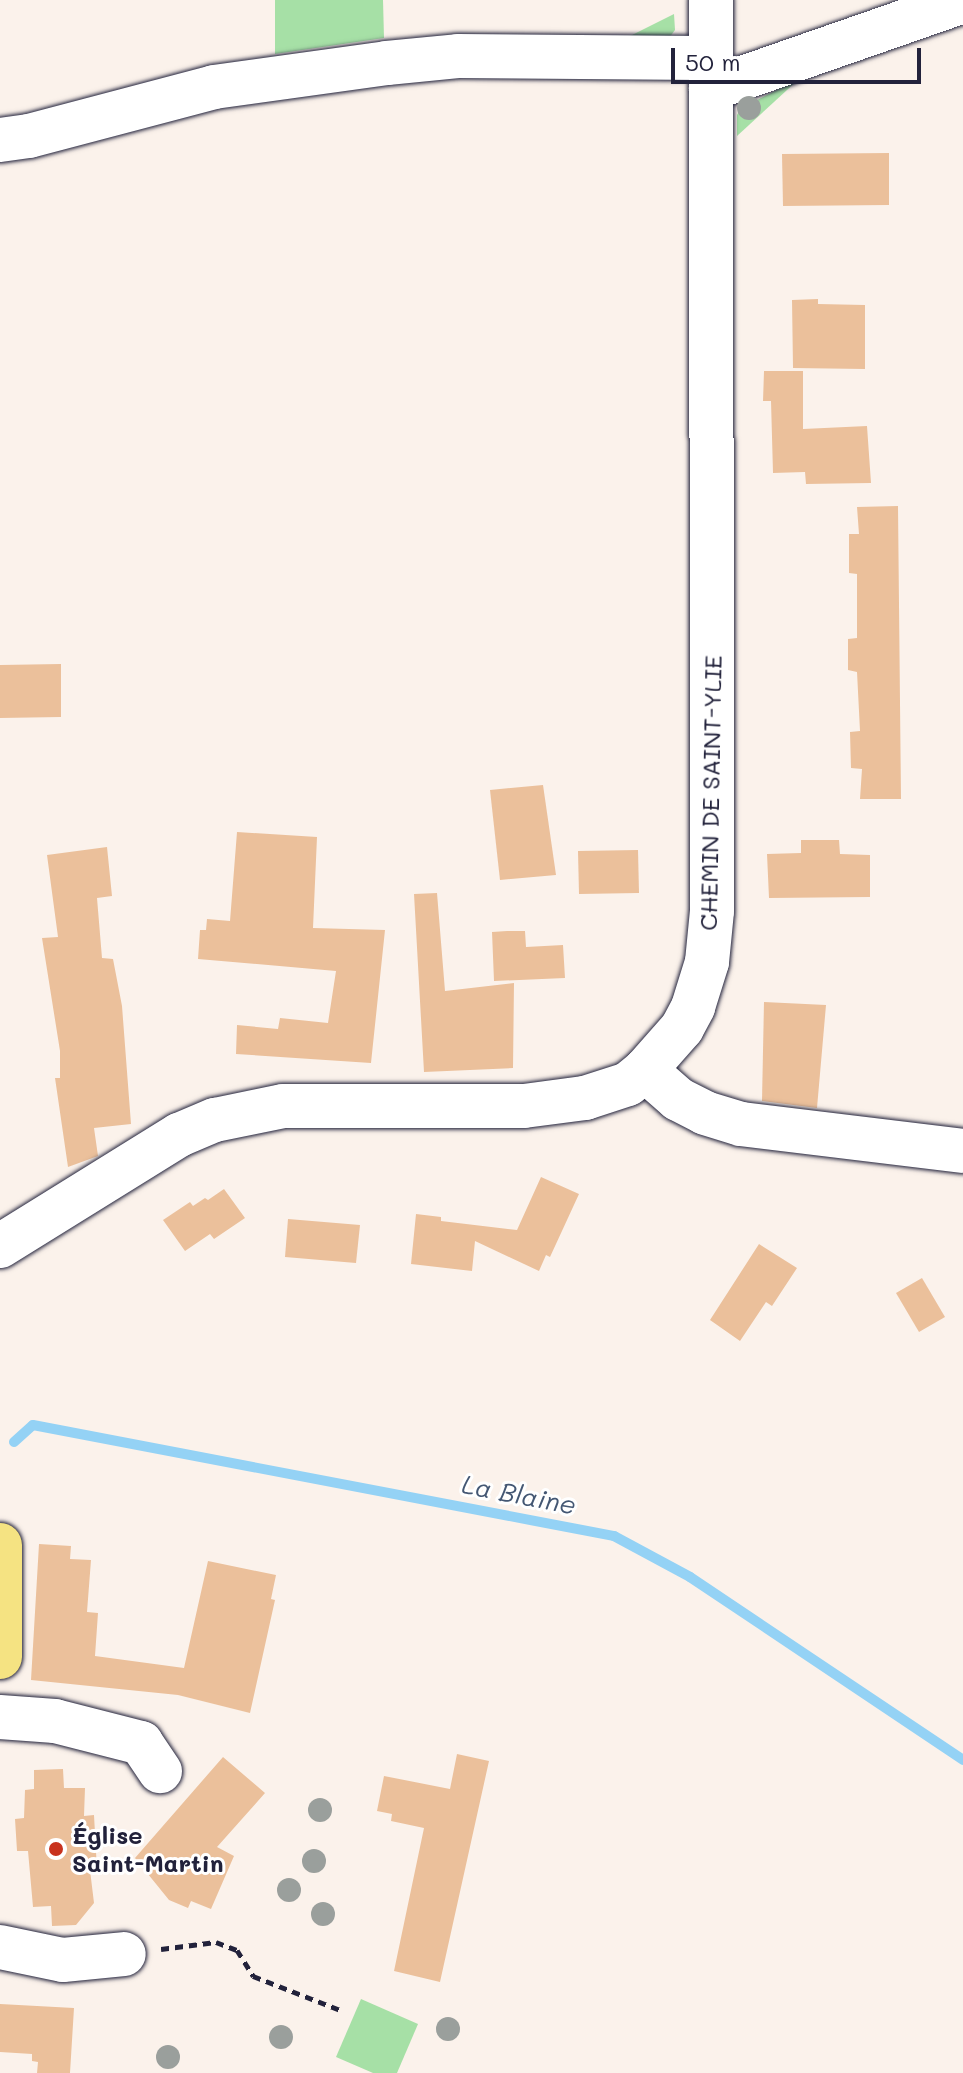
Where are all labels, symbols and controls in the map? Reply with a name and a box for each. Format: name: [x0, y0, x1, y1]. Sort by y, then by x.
scale bar: [675, 32, 925, 82]
text: 50 m: [685, 46, 741, 77]
street label: CHEMIN DE SAINT-YLIE: [693, 655, 727, 931]
water label: La Blaine: [459, 1469, 579, 1521]
place label: Église Saint-Martin: [72, 1821, 224, 1877]
marker: Église Saint-Martin: [47, 1840, 65, 1858]

